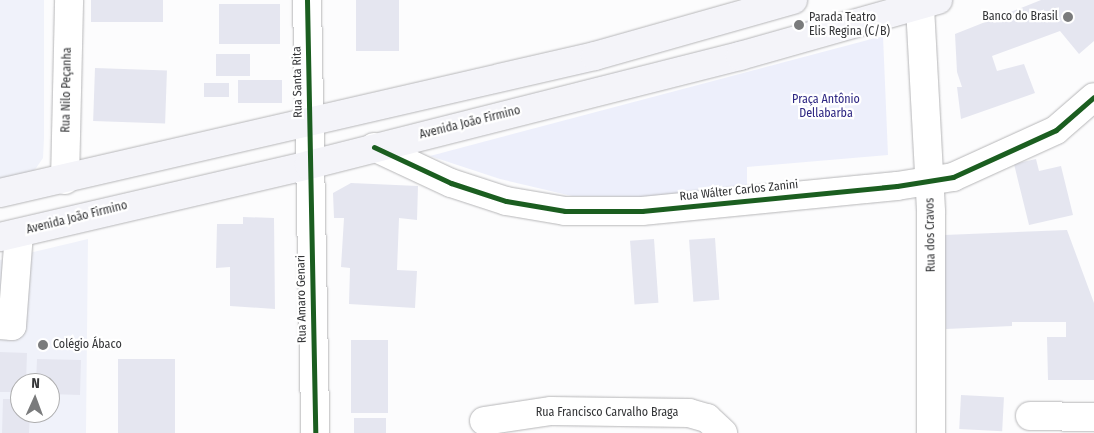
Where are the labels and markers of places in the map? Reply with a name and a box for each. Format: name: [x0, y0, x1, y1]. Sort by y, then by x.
place label: Banco do Brasil: [982, 10, 1058, 24]
place label: Parada Teatro Elis Regina (C/B): [809, 11, 890, 39]
marker: Banco do Brasil: [1062, 11, 1074, 23]
marker: Parada Teatro Elis Regina (C/B): [793, 19, 805, 31]
place label: Colégio Ábaco: [53, 338, 122, 352]
marker: Colégio Ábaco: [37, 339, 49, 351]

